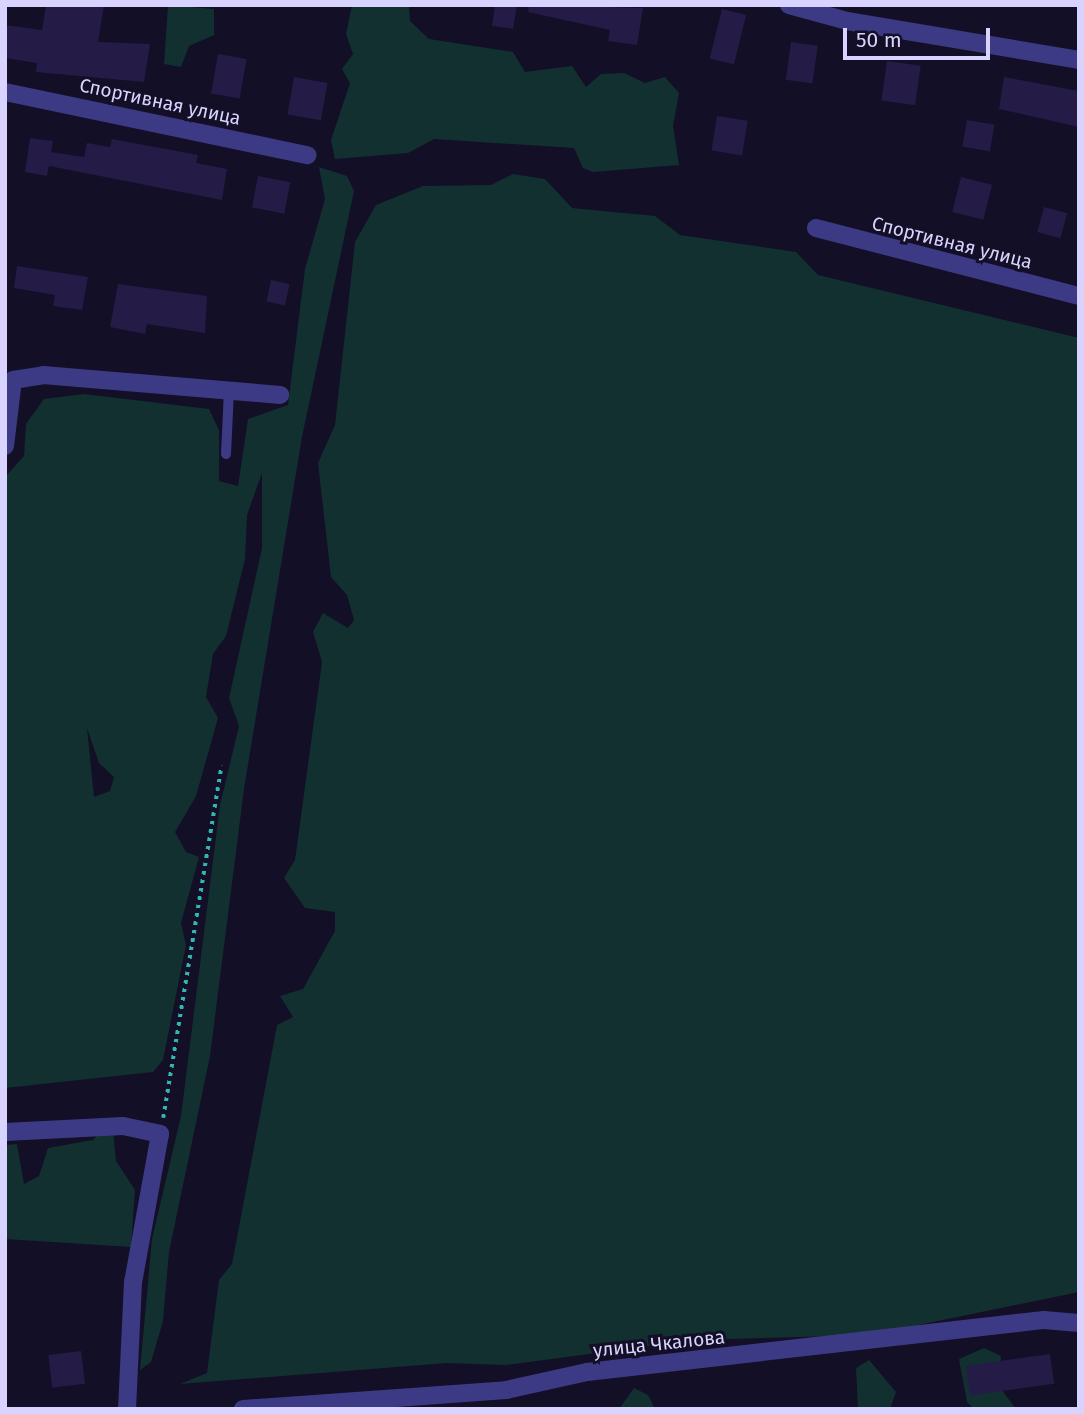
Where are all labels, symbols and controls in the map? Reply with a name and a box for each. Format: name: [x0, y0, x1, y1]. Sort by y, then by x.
scale bar: [846, 14, 993, 58]
text: 50 m: [856, 27, 902, 53]
street label: Спортивная улица: [77, 74, 243, 130]
street label: Спортивная улица: [870, 212, 1034, 274]
street label: улица Чкалова: [592, 1326, 726, 1362]

